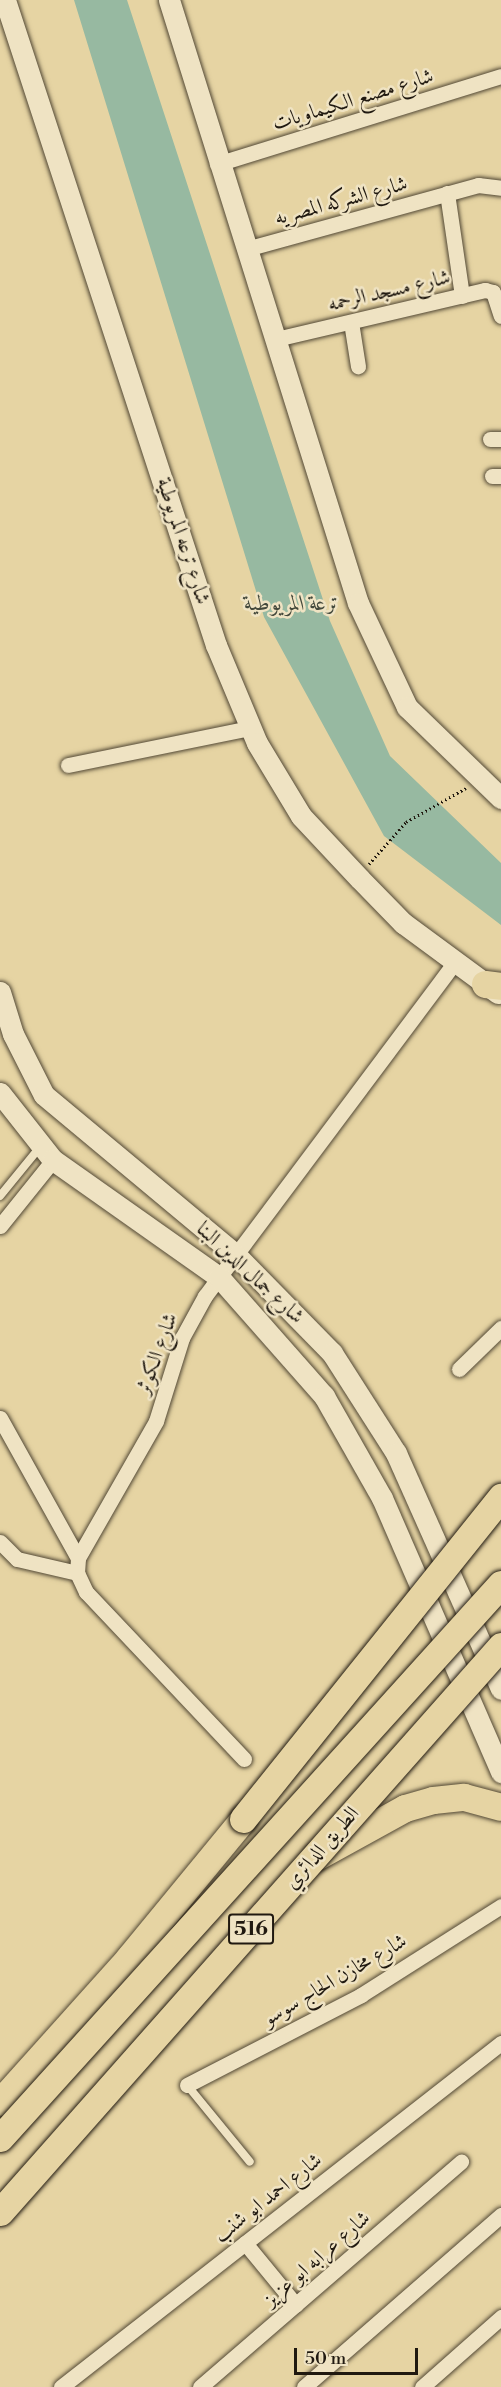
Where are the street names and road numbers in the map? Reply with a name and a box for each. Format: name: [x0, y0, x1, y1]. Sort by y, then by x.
street label: شارع مصنع الكيماويات: [269, 64, 437, 136]
street label: شارع الشركه المصريه: [272, 171, 410, 231]
street label: شارع مسجد الرحمه: [325, 265, 453, 317]
street label: شارع ترعه المريوطية: [151, 474, 215, 608]
street label: شارع جمال الدين البنا: [191, 1217, 309, 1329]
street label: شارع الكوثر: [131, 1310, 183, 1398]
street label: الطريق الدائري: [279, 1801, 365, 1895]
road number: 516: [227, 1912, 275, 1946]
street label: شارع مخازن الحاج سوسو: [258, 1929, 412, 2031]
street label: شارع احمد ابو شنب: [209, 2148, 327, 2248]
street label: شارع عرابه ابو عزيز: [258, 2206, 376, 2312]

